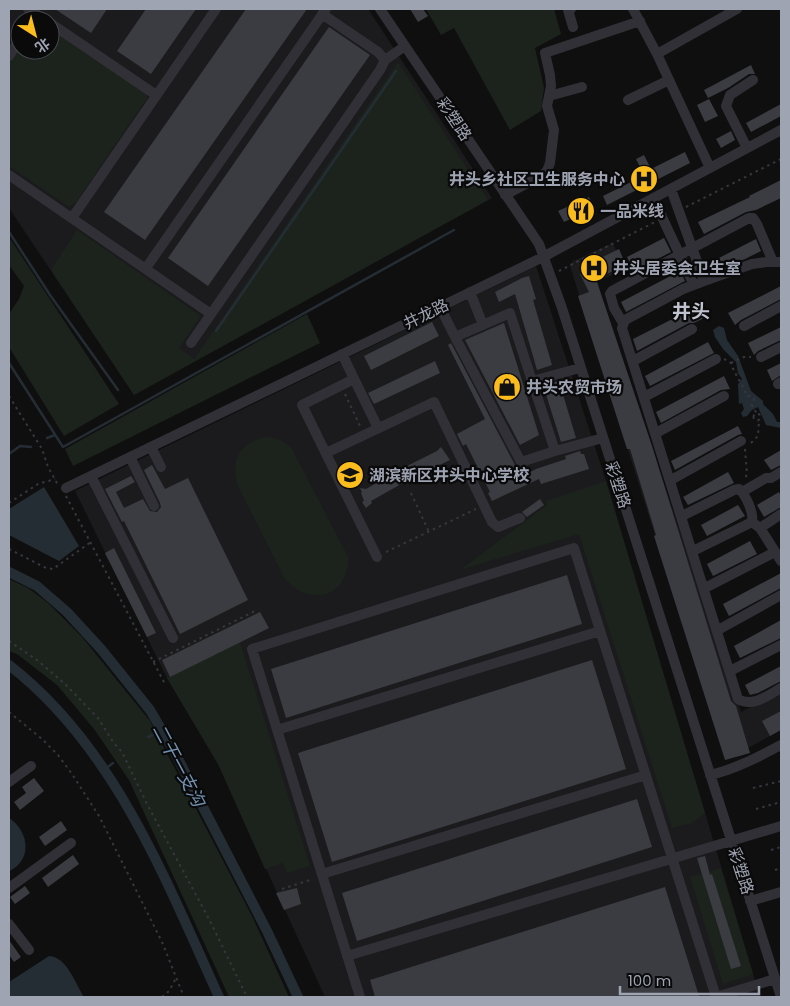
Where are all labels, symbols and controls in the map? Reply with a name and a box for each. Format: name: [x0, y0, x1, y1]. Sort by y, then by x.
north arrow: [10, 10, 60, 60]
text: 北: [31, 33, 54, 58]
street label: 彩塑路: [431, 93, 477, 145]
hospital icon: 井头乡社区卫生服务中心: [629, 164, 659, 194]
place label: 井头乡社区卫生服务中心: [449, 168, 625, 191]
restaurant icon: 一品米线: [566, 196, 596, 226]
place label: 一品米线: [600, 200, 664, 223]
hospital icon: 井头居委会卫生室: [579, 253, 609, 283]
place label: 井头居委会卫生室: [613, 257, 741, 280]
street label: 井龙路: [399, 293, 453, 335]
district label: 井头: [672, 298, 710, 325]
shop icon: 井头农贸市场: [492, 372, 522, 402]
place label: 井头农贸市场: [526, 376, 622, 399]
street label: 彩塑路: [600, 459, 636, 511]
school or university icon: 湖滨新区井头中心学校: [335, 460, 365, 490]
place label: 湖滨新区井头中心学校: [369, 464, 530, 487]
water label: 二干一支沟: [147, 719, 212, 812]
street label: 彩塑路: [723, 845, 759, 897]
scale bar: [620, 964, 759, 996]
text: 100 m: [628, 970, 671, 991]

